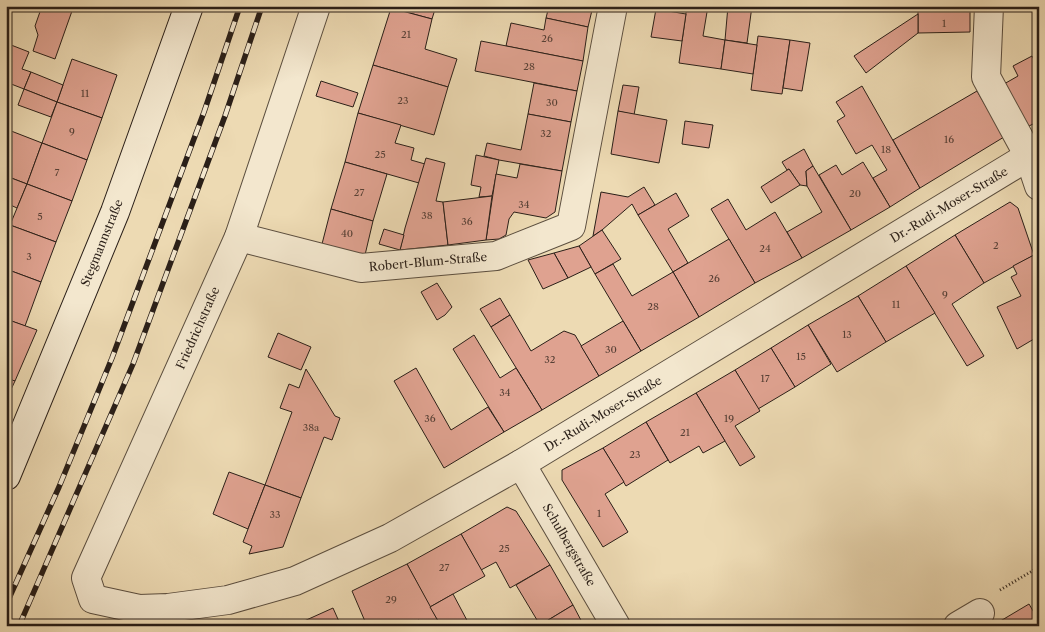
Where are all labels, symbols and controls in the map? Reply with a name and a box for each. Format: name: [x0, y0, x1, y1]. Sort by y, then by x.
house number: 1: [942, 17, 947, 30]
house number: 21: [401, 28, 412, 41]
house number: 26: [541, 32, 553, 45]
house number: 28: [523, 60, 535, 73]
house number: 11: [81, 87, 90, 100]
house number: 23: [397, 94, 409, 107]
house number: 30: [546, 96, 558, 109]
house number: 9: [69, 125, 75, 138]
house number: 32: [540, 127, 552, 140]
house number: 16: [944, 133, 954, 146]
house number: 18: [881, 143, 891, 156]
house number: 25: [374, 148, 386, 161]
street label: Dr.-Rudi-Moser-Straße: [887, 163, 1011, 246]
house number: 7: [55, 166, 60, 179]
house number: 27: [354, 186, 364, 199]
house number: 20: [849, 187, 861, 200]
street label: Stegmannstraße: [77, 197, 126, 289]
house number: 34: [518, 198, 530, 211]
house number: 38: [421, 209, 433, 222]
house number: 5: [37, 210, 43, 223]
house number: 36: [461, 215, 473, 228]
house number: 40: [341, 227, 353, 240]
house number: 2: [993, 239, 999, 252]
house number: 24: [759, 242, 771, 255]
street label: Robert-Blum-Straße: [368, 249, 488, 274]
house number: 3: [26, 250, 32, 263]
house number: 26: [708, 272, 720, 285]
street label: Friedrichstraße: [173, 284, 223, 371]
house number: 9: [942, 288, 948, 301]
house number: 11: [892, 298, 901, 311]
house number: 28: [647, 300, 659, 313]
house number: 13: [842, 328, 852, 341]
house number: 30: [605, 343, 617, 356]
house number: 15: [796, 350, 806, 363]
house number: 32: [544, 353, 556, 366]
street label: Dr.-Rudi-Moser-Straße: [541, 372, 665, 455]
house number: 17: [760, 372, 770, 385]
house number: 34: [499, 386, 511, 399]
house number: 36: [424, 412, 436, 425]
house number: 19: [724, 412, 734, 425]
house number: 38a: [303, 421, 320, 434]
house number: 21: [680, 426, 691, 439]
house number: 23: [629, 448, 641, 461]
street label: Schulbergstraße: [540, 501, 599, 589]
house number: 1: [597, 507, 602, 520]
house number: 33: [269, 508, 281, 521]
house number: 25: [498, 542, 510, 555]
house number: 27: [439, 561, 449, 574]
house number: 29: [385, 593, 397, 606]

